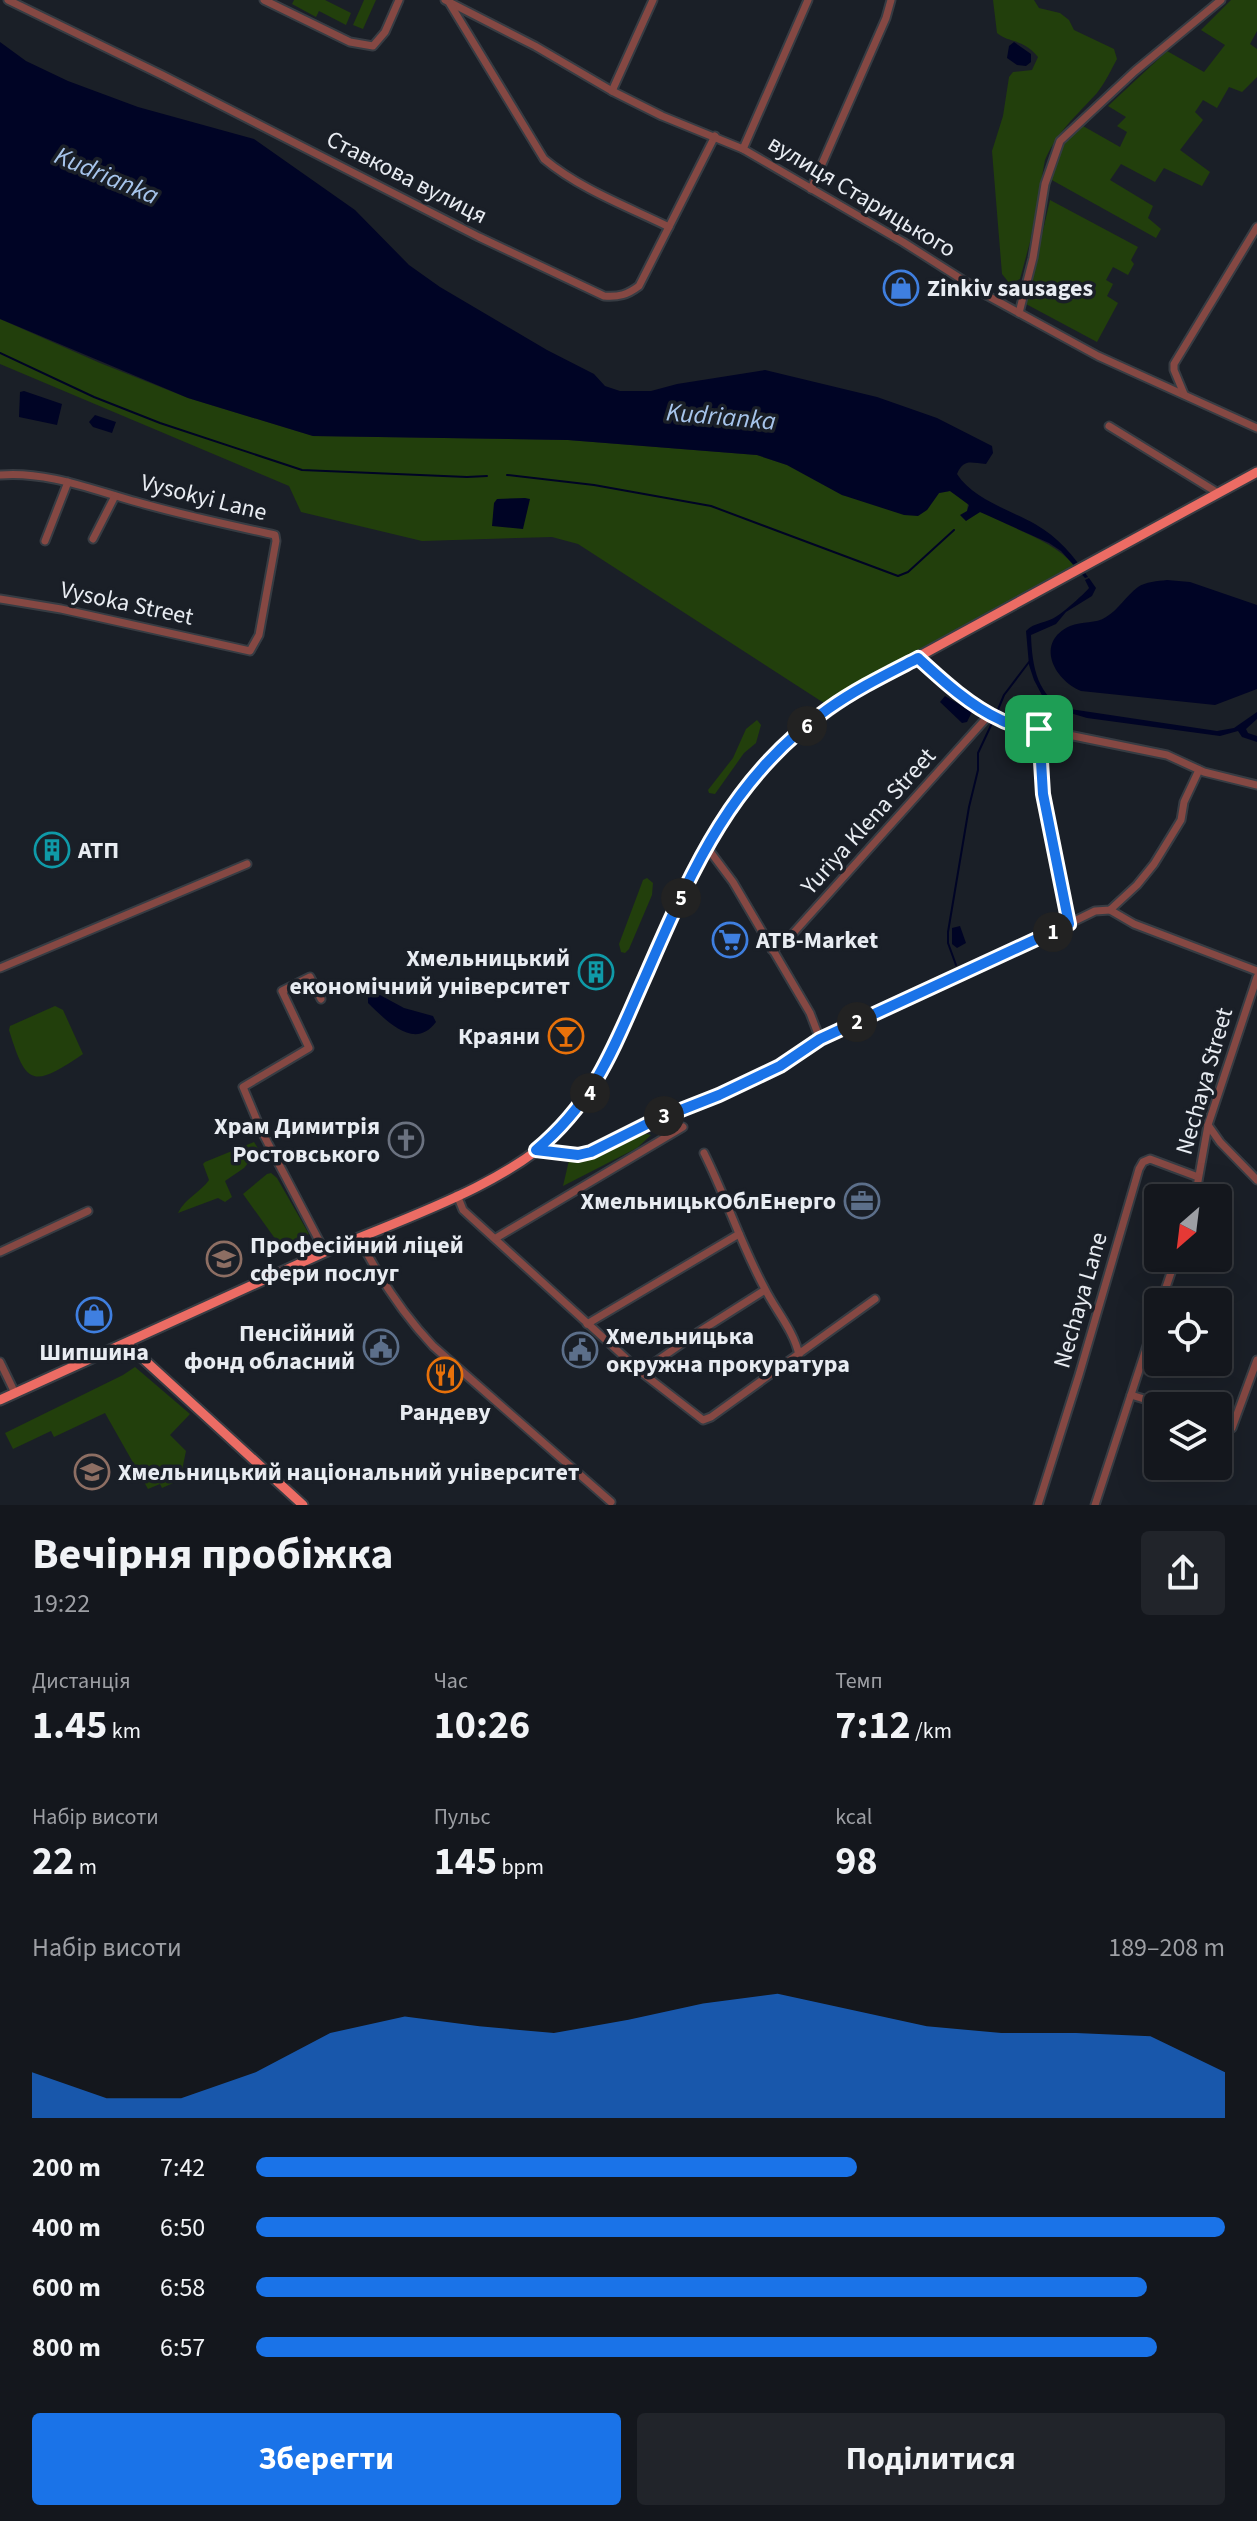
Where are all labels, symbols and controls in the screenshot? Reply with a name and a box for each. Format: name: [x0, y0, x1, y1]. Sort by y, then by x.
street label: Ставкова вулиця: [320, 122, 493, 233]
street label: вулиця Старицького: [761, 126, 962, 267]
water label: Kudrianka: [49, 137, 165, 214]
shop icon: Zinkiv sausages: [882, 269, 920, 307]
place label: Zinkiv sausages: [927, 271, 1093, 306]
water label: Kudrianka: [665, 393, 777, 440]
street label: Vysokyi Lane: [137, 465, 271, 530]
street label: Vysoka Street: [57, 572, 197, 635]
pin: [1005, 695, 1073, 763]
pin: 6: [787, 706, 827, 746]
icon: arrive: [1017, 707, 1061, 751]
text: 6: [801, 710, 813, 742]
street label: Yuriya Klena Street: [792, 740, 944, 903]
building icon: АТП: [33, 831, 71, 869]
place label: АТП: [77, 833, 119, 868]
pin: 5: [661, 878, 701, 918]
text: 5: [675, 882, 687, 914]
pin: 1: [1033, 912, 1073, 952]
text: 1: [1047, 916, 1059, 948]
supermarket icon: ATB-Market: [711, 921, 749, 959]
place label: ATB-Market: [755, 923, 878, 958]
place label: Хмельницький економічний університет: [290, 941, 570, 1004]
building icon: Хмельницький економічний університет: [577, 953, 615, 991]
pin: 2: [837, 1002, 877, 1042]
street label: Nechaya Street: [1167, 1004, 1242, 1159]
text: 2: [851, 1006, 863, 1038]
bar icon: Краяни: [547, 1017, 585, 1055]
place label: Краяни: [458, 1019, 540, 1054]
pin: 4: [570, 1073, 610, 1113]
text: 4: [584, 1077, 596, 1109]
pin: 3: [644, 1096, 684, 1136]
text: 3: [658, 1100, 670, 1132]
place label: Храм Димитрія Ростовського: [214, 1109, 380, 1172]
church icon: Храм Димитрія Ростовського: [387, 1121, 425, 1159]
office icon: ХмельницькОблЕнерго: [843, 1182, 881, 1220]
place label: ХмельницькОблЕнерго: [581, 1184, 836, 1219]
north arrow: [1144, 1184, 1232, 1272]
map controls: [1144, 1184, 1232, 1480]
place label: Професійний ліцей сфери послуг: [250, 1228, 464, 1291]
street label: Nechaya Lane: [1044, 1228, 1117, 1372]
school or university icon: Професійний ліцей сфери послуг: [205, 1240, 243, 1278]
button: locate: [1144, 1288, 1232, 1376]
shop icon: Шипшина: [75, 1296, 113, 1334]
place label: Пенсійний фонд обласний: [184, 1316, 355, 1379]
place label: Хмельницька окружна прокуратура: [606, 1319, 850, 1382]
public building icon: Пенсійний фонд обласний: [362, 1328, 400, 1366]
public building icon: Хмельницька окружна прокуратура: [561, 1331, 599, 1369]
place label: Шипшина: [39, 1335, 149, 1370]
restaurant icon: Рандеву: [426, 1356, 464, 1394]
button: layers: [1144, 1392, 1232, 1480]
place label: Рандеву: [399, 1395, 491, 1430]
school or university icon: Хмельницький національний університет: [73, 1453, 111, 1491]
place label: Хмельницький національний університет: [118, 1455, 580, 1490]
text: Вечірня пробіжка: [32, 1523, 394, 1586]
button: share: [1141, 1531, 1225, 1615]
text: 19:22: [32, 1585, 90, 1622]
text: Дистанція: [32, 1665, 131, 1697]
text: Час: [434, 1665, 468, 1697]
text: Темп: [835, 1665, 883, 1697]
text: 1.45: [32, 1697, 107, 1754]
text: 10:26: [434, 1697, 530, 1754]
text: 7:12: [835, 1697, 911, 1754]
text: km: [107, 1715, 141, 1747]
text: /km: [911, 1715, 952, 1747]
text: Набір висоти: [32, 1801, 159, 1833]
text: Пульс: [434, 1801, 490, 1833]
text: kcal: [835, 1801, 872, 1833]
text: 22: [32, 1833, 74, 1890]
text: 145: [434, 1833, 497, 1890]
text: 98: [835, 1833, 878, 1890]
text: m: [74, 1851, 97, 1883]
text: bpm: [497, 1851, 544, 1883]
text: Набір висоти: [32, 1929, 182, 1966]
text: 189–208 m: [1108, 1929, 1225, 1966]
text: 200 m: [32, 2149, 101, 2186]
text: 7:42: [160, 2149, 205, 2186]
text: 400 m: [32, 2209, 101, 2246]
text: 6:50: [160, 2209, 205, 2246]
text: 600 m: [32, 2269, 101, 2306]
text: 6:58: [160, 2269, 205, 2306]
text: 800 m: [32, 2329, 101, 2366]
text: 6:57: [160, 2329, 205, 2366]
button: Зберегти: [32, 2413, 621, 2505]
button: Поділитися: [637, 2413, 1225, 2505]

